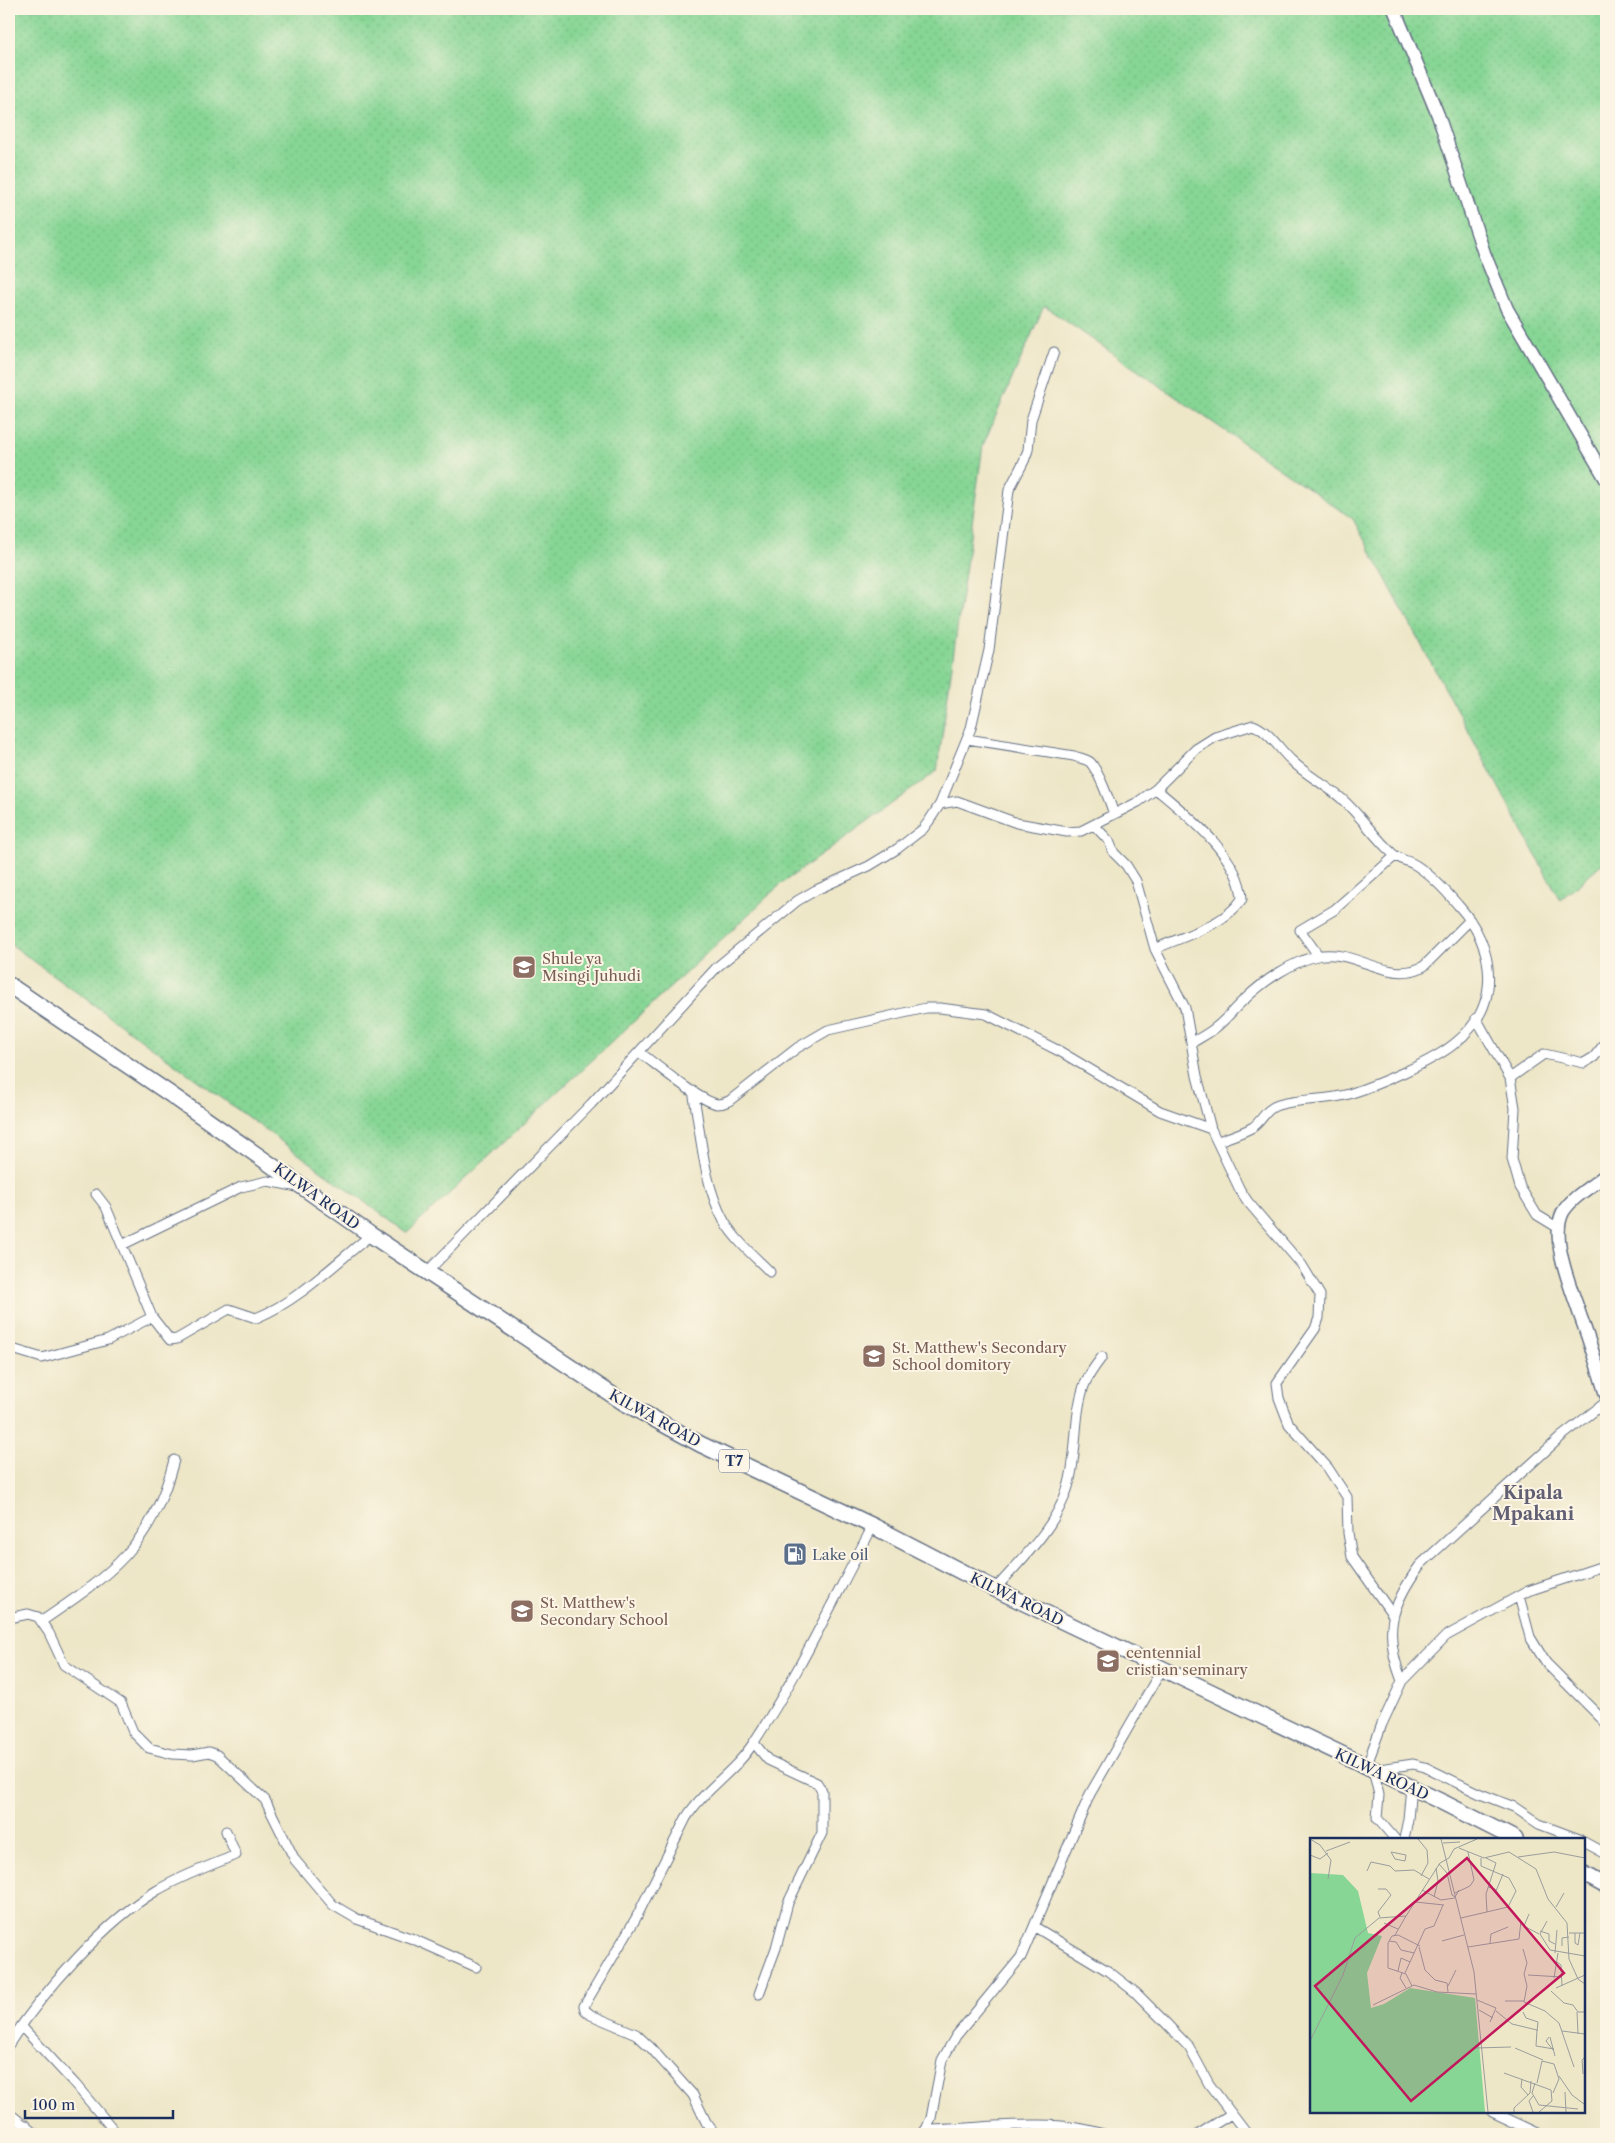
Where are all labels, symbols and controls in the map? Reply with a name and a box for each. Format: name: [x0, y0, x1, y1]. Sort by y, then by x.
place label: Shule ya Msingi Juhudi: [542, 949, 641, 985]
school or university icon: Shule ya Msingi Juhudi: [511, 954, 537, 980]
street label: KILWA ROAD: [270, 1158, 364, 1234]
place label: St. Matthew's Secondary School domitory: [892, 1338, 1068, 1374]
school or university icon: St. Matthew's Secondary School domitory: [861, 1343, 887, 1369]
street label: KILWA ROAD: [606, 1385, 704, 1451]
road number: T7: [719, 1450, 749, 1472]
district label: Kipala Mpakani: [1492, 1482, 1575, 1525]
fuel station icon: Lake oil: [782, 1541, 808, 1567]
place label: Lake oil: [812, 1545, 869, 1564]
street label: KILWA ROAD: [967, 1568, 1067, 1630]
place label: St. Matthew's Secondary School: [540, 1593, 669, 1629]
school or university icon: St. Matthew's Secondary School: [509, 1598, 535, 1624]
place label: centennial cristian seminary: [1126, 1643, 1248, 1679]
school or university icon: centennial cristian seminary: [1095, 1648, 1121, 1674]
street label: KILWA ROAD: [1332, 1744, 1432, 1804]
inset map: [1310, 1838, 1585, 2113]
scale bar: [25, 2088, 172, 2120]
text: 100 m: [32, 2095, 75, 2114]

